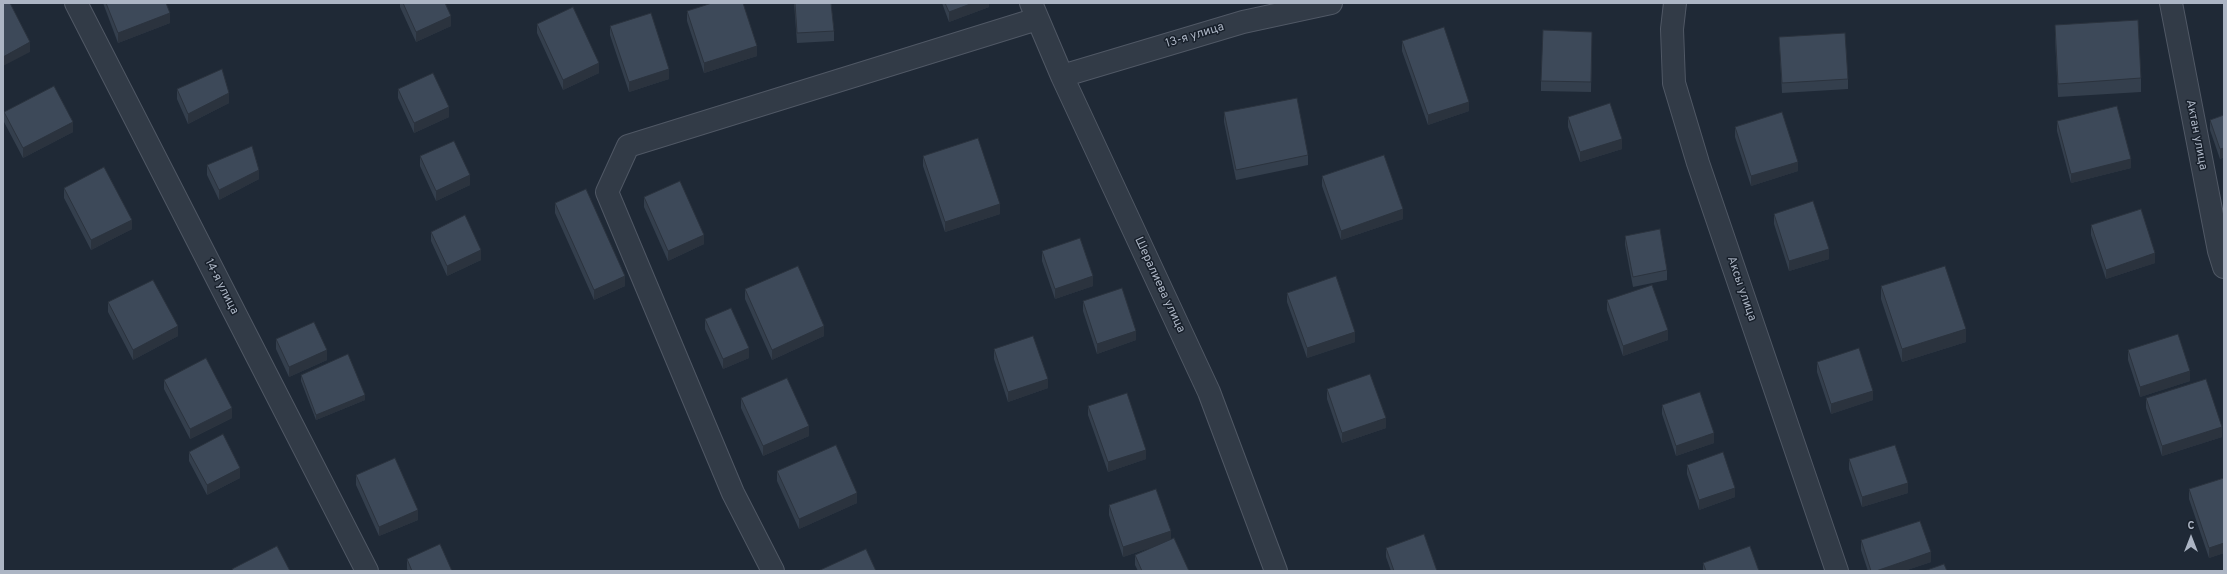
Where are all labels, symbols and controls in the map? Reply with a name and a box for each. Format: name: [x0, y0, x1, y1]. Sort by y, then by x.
street label: 13-я улица: [1164, 20, 1226, 52]
street label: Актан улица: [2182, 99, 2210, 171]
street label: Шералиева улица: [1131, 235, 1187, 335]
street label: Аксы улица: [1723, 255, 1759, 323]
street label: 14-я улица: [201, 257, 241, 317]
north arrow: [2171, 518, 2211, 558]
text: С: [2187, 519, 2195, 533]

